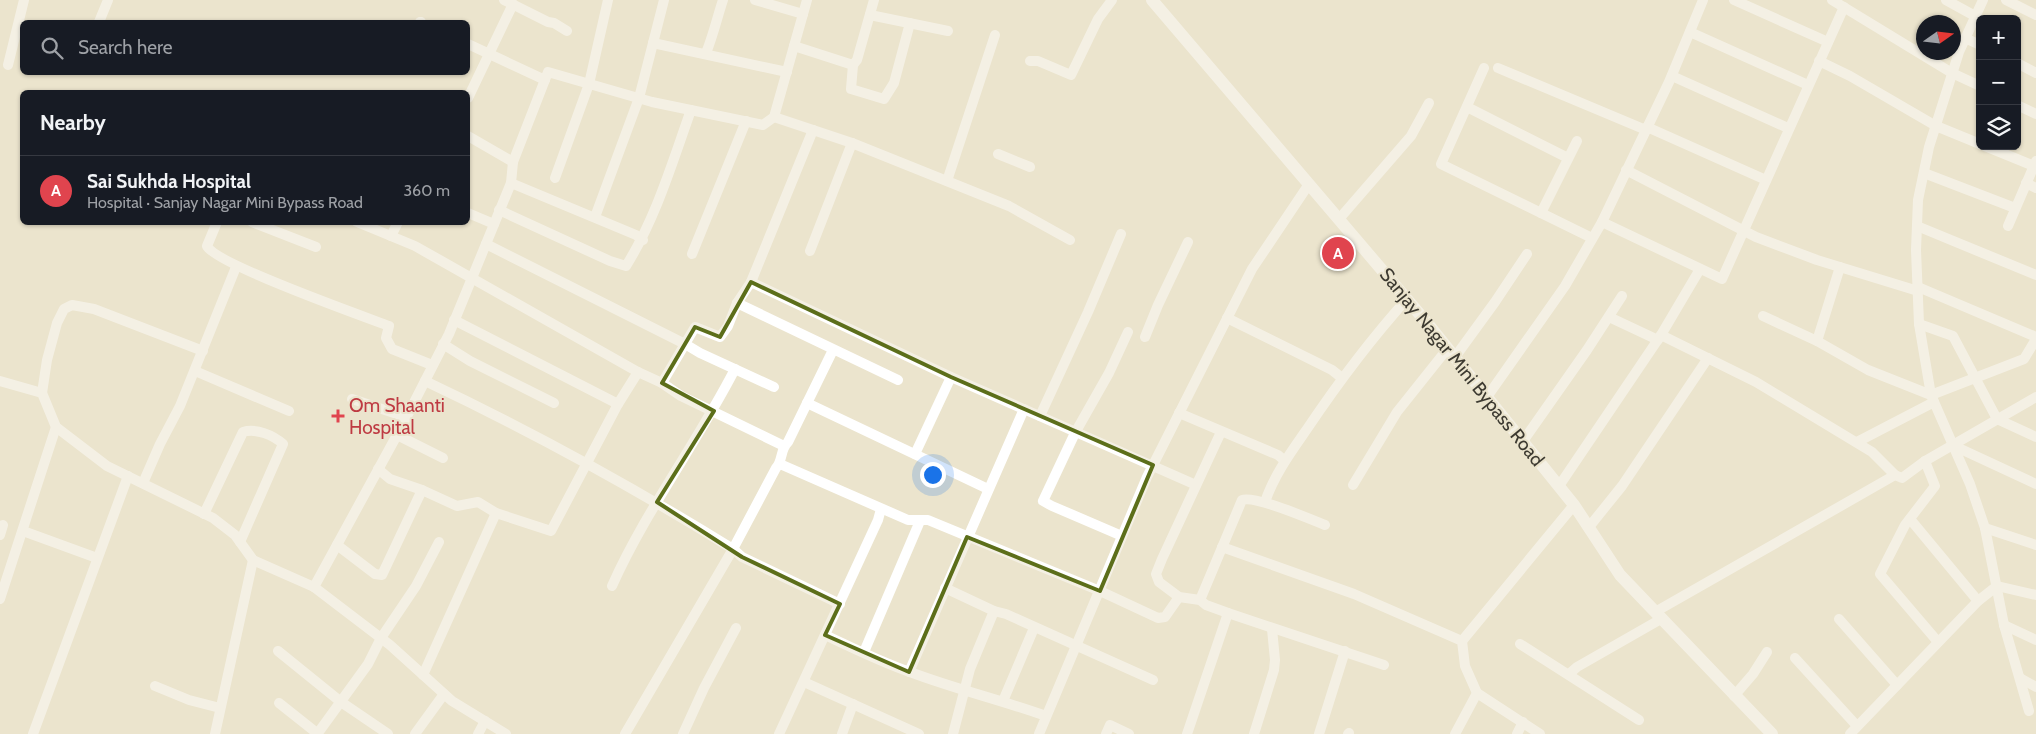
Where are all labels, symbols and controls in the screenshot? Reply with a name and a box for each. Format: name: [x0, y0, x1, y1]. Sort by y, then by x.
north arrow: [1916, 15, 1961, 60]
map controls: [1976, 15, 2021, 150]
button: +: [1976, 15, 2021, 60]
search box: [20, 20, 470, 75]
icon: search: [38, 34, 66, 62]
text: Search here: [78, 36, 172, 59]
button: −: [1976, 60, 2021, 105]
button: layers: [1976, 105, 2021, 150]
text: Nearby: [40, 110, 106, 135]
text: Sai Sukhda Hospital: [87, 170, 251, 193]
text: A: [51, 181, 61, 200]
text: 360 m: [403, 181, 450, 200]
text: Hospital · Sanjay Nagar Mini Bypass Road: [87, 193, 363, 212]
pin: A: [1322, 234, 1354, 272]
street label: Sanjay Nagar Mini Bypass Road: [1375, 263, 1549, 471]
place label: Om Shaanti Hospital: [349, 394, 445, 439]
marker: Om Shaanti Hospital: [331, 409, 345, 423]
your location: [920, 462, 946, 488]

